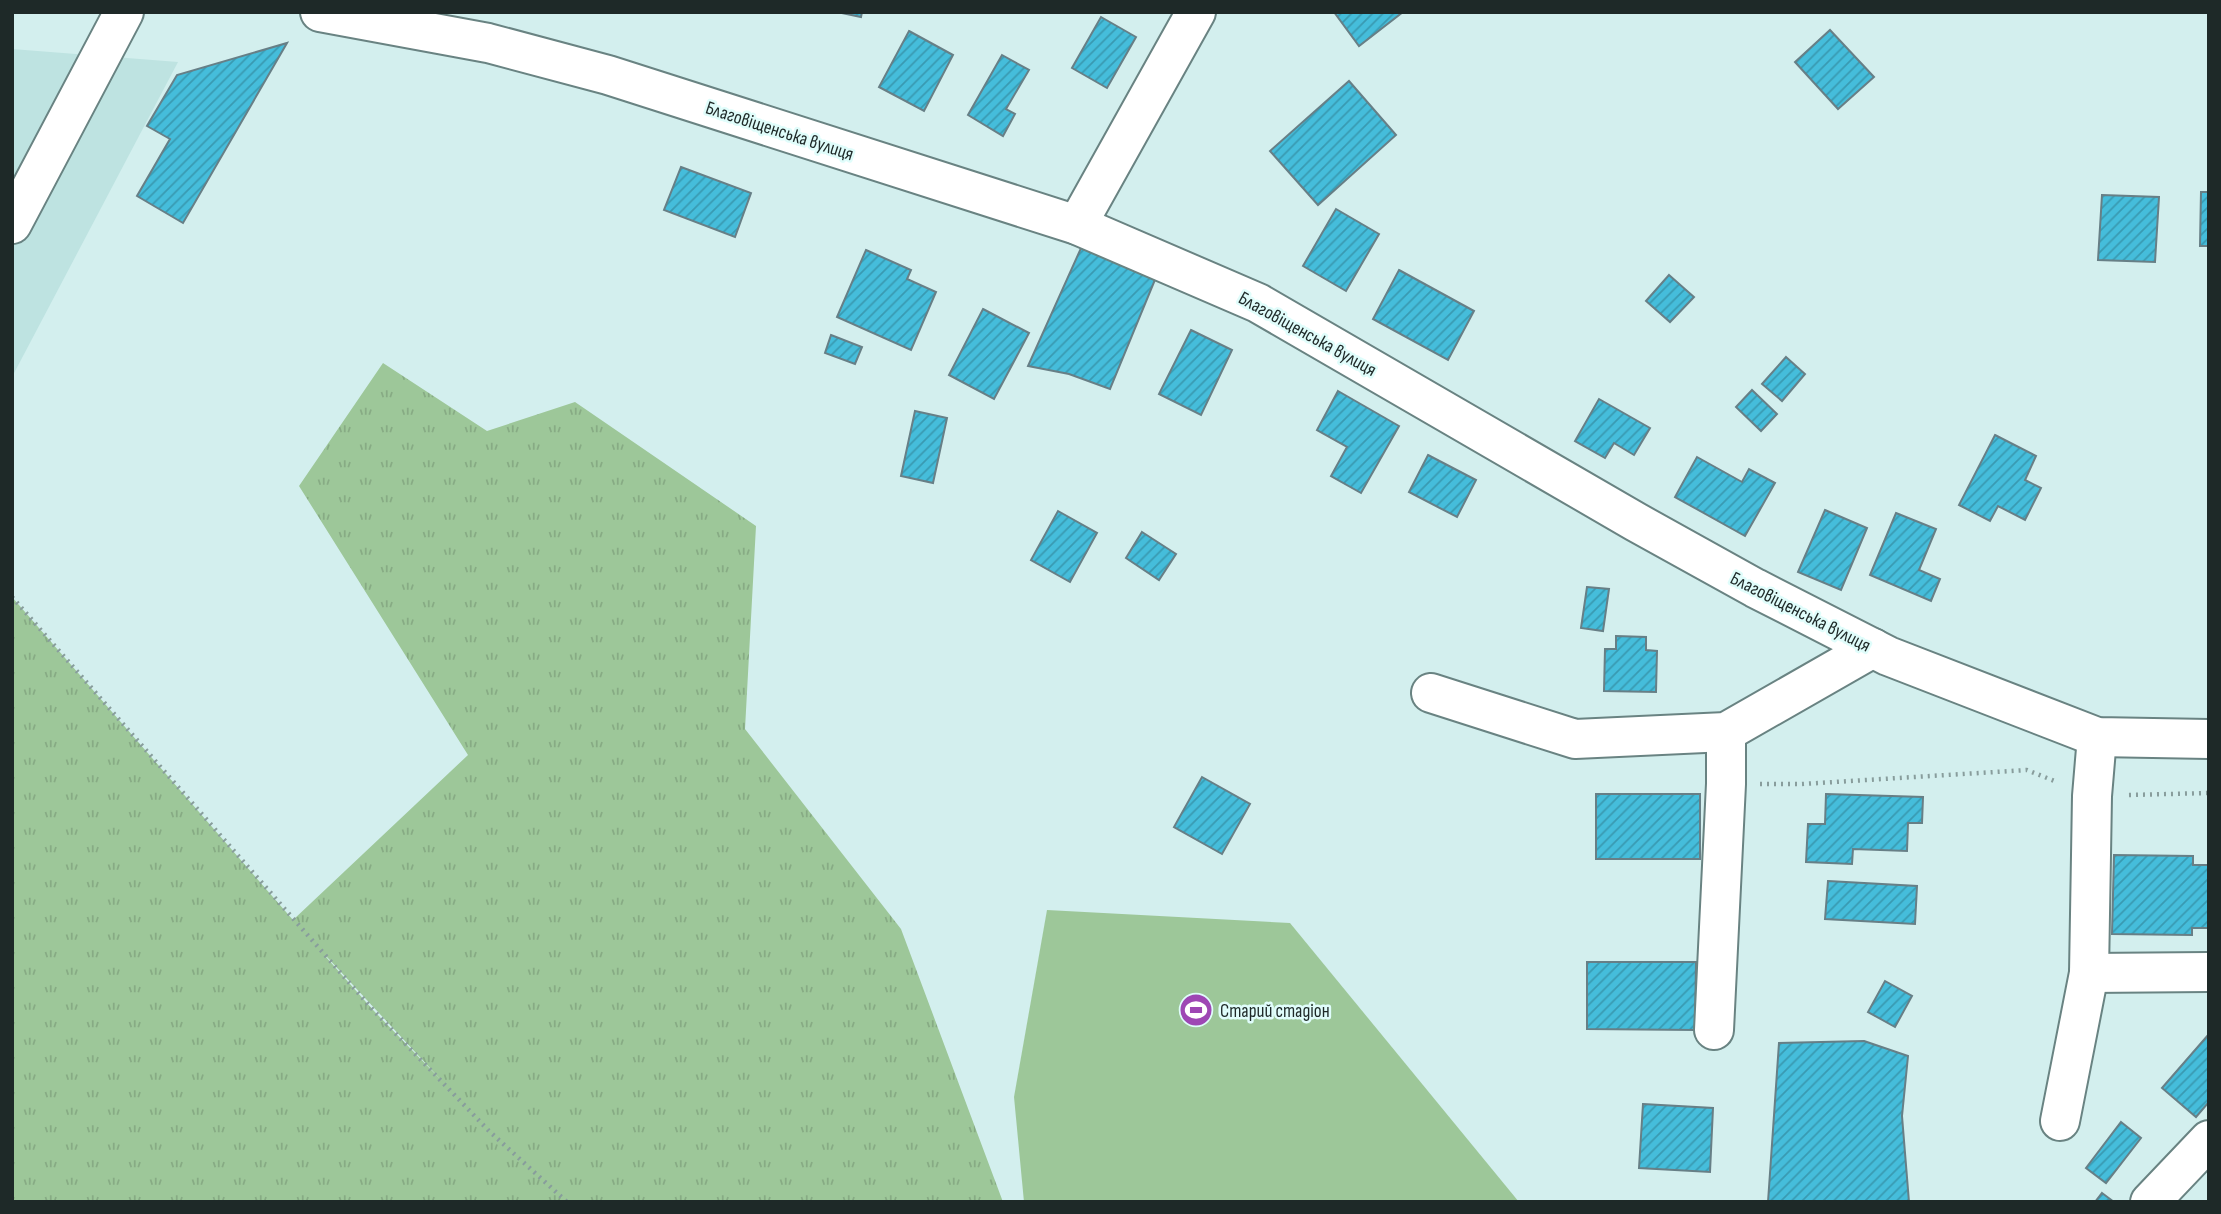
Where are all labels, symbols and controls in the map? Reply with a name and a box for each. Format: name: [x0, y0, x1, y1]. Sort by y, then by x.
street label: Благовіщенська вулиця: [703, 97, 856, 166]
street label: Благовіщенська вулиця: [1234, 287, 1380, 382]
street label: Благовіщенська вулиця: [1726, 567, 1874, 658]
sports icon: Старий стадіон: [1177, 991, 1215, 1029]
place label: Старий стадіон: [1220, 1000, 1330, 1023]

